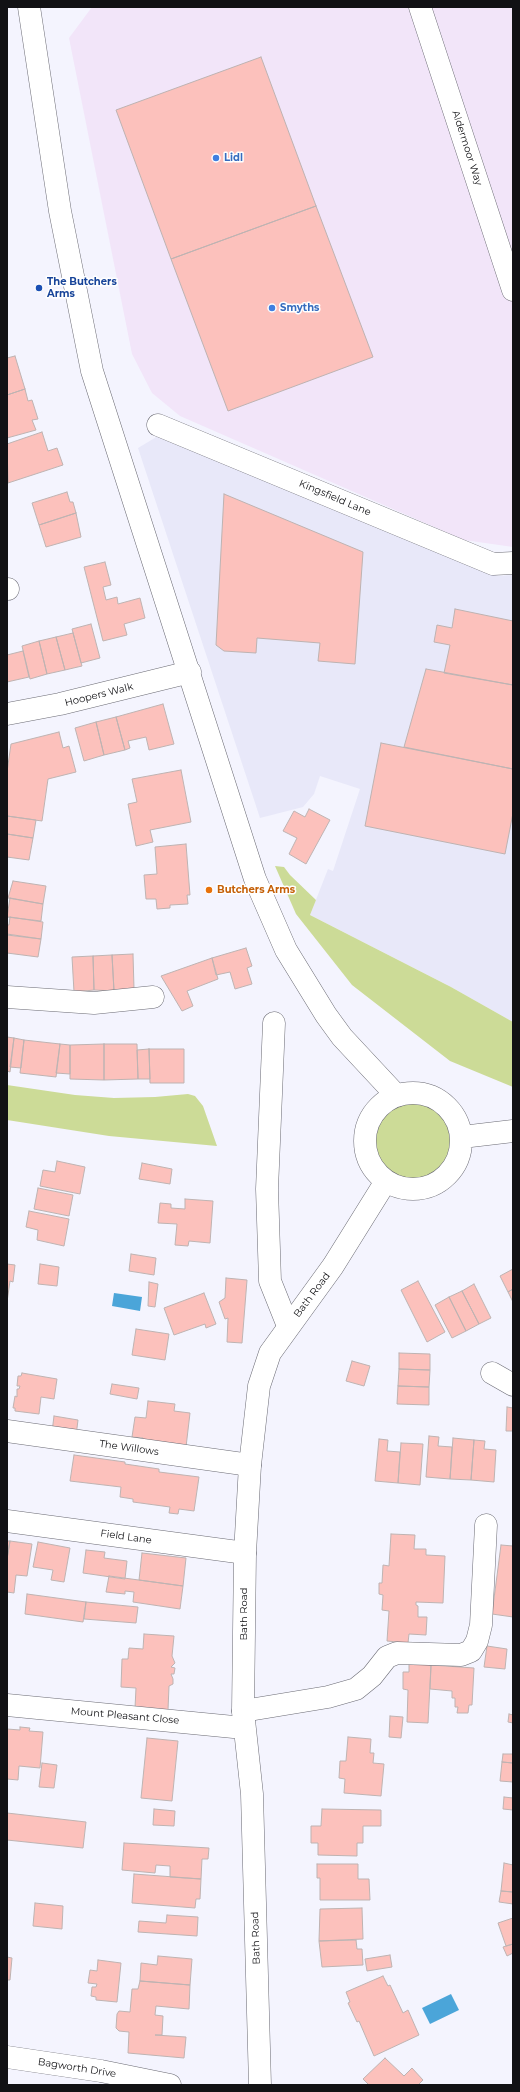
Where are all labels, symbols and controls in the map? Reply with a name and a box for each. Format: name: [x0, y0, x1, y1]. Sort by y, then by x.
street label: Aldermoor Way: [449, 109, 485, 187]
place label: Lidl: [224, 152, 243, 164]
marker: Lidl: [211, 153, 221, 163]
place label: The Butchers Arms: [47, 276, 117, 300]
marker: The Butchers Arms: [34, 283, 44, 293]
place label: Smyths: [280, 302, 319, 314]
marker: Smyths: [267, 303, 277, 313]
street label: Kingsfield Lane: [297, 477, 373, 519]
street label: Hoopers Walk: [64, 681, 134, 709]
place label: Butchers Arms: [217, 884, 295, 896]
marker: Butchers Arms: [204, 885, 214, 895]
street label: Bath Road: [291, 1270, 333, 1320]
street label: The Willows: [99, 1438, 159, 1458]
street label: Field Lane: [100, 1527, 152, 1547]
street label: Bath Road: [238, 1587, 250, 1641]
street label: Mount Pleasant Close: [70, 1705, 180, 1727]
street label: Bath Road: [249, 1911, 263, 1965]
street label: Bagworth Drive: [37, 2056, 117, 2080]

